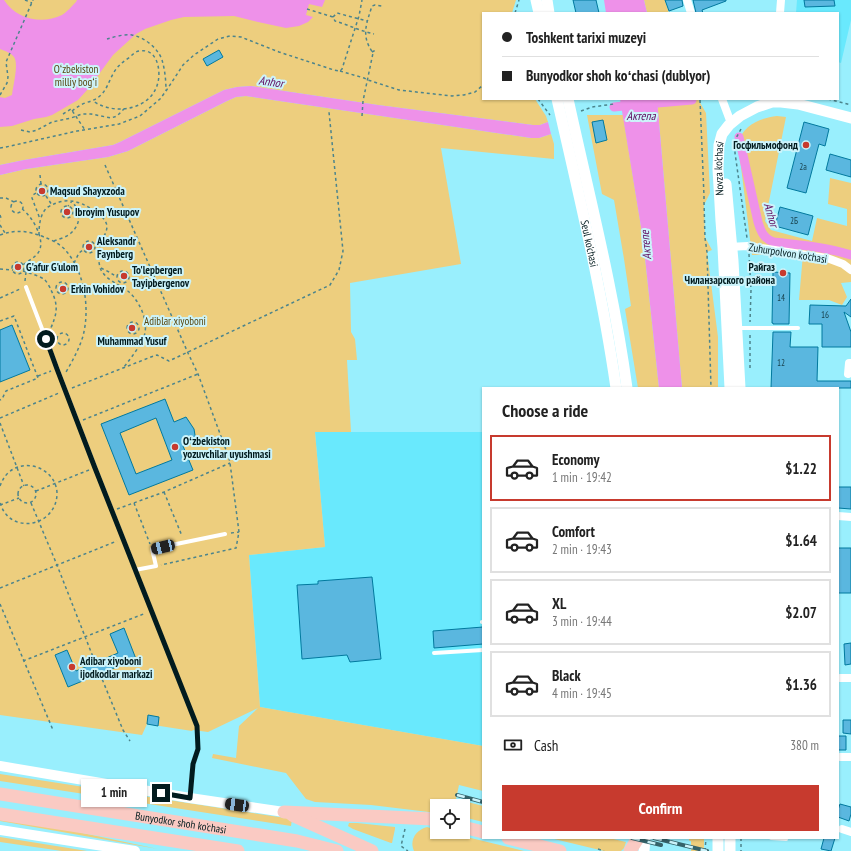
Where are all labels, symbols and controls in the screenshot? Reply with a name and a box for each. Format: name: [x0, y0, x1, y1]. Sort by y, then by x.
text: Toshkent tarixi muzeyi: [526, 28, 646, 47]
park label: Oʻzbekiston milliy bogʻi: [54, 62, 98, 89]
text: Bunyodkor shoh koʻchasi (dublyor): [526, 66, 710, 85]
water label: Anhor: [258, 72, 286, 91]
water label: Актепа: [627, 108, 657, 123]
place label: Госфильмофонд: [733, 138, 799, 152]
street label: Novza ko'chasi: [711, 140, 727, 196]
marker: Госфильмофонд: [801, 140, 811, 150]
house number: 2a: [799, 161, 807, 172]
place label: Maqsud Shayxzoda: [50, 184, 125, 198]
marker: Maqsud Shayxzoda: [37, 186, 47, 196]
water label: Anhor: [761, 201, 783, 230]
place label: Ibroyim Yusupov: [75, 205, 140, 219]
marker: Ibroyim Yusupov: [62, 207, 72, 217]
house number: 2Б: [790, 215, 798, 226]
street label: Seul ko'chasi: [578, 219, 601, 268]
water label: Актепе: [637, 229, 654, 260]
place label: Aleksandr Faynberg: [96, 234, 137, 261]
street label: Zuhurpolvon ko'chasi: [748, 240, 828, 266]
marker: Aleksandr Faynberg: [84, 242, 94, 252]
place label: G'afur G'ulom: [26, 260, 78, 274]
place label: Райгаз Чиланзарского района: [685, 260, 775, 287]
marker: G'afur G'ulom: [13, 262, 23, 272]
place label: To'lepbergen Tayipbergenov: [132, 263, 190, 290]
marker: Райгаз Чиланзарского района: [778, 268, 788, 278]
marker: To'lepbergen Tayipbergenov: [119, 271, 129, 281]
place label: Erkin Vohidov: [71, 282, 125, 296]
marker: Erkin Vohidov: [58, 284, 68, 294]
house number: 14: [777, 292, 785, 303]
house number: 16: [821, 309, 829, 320]
park label: Adiblar xiyoboni: [144, 314, 206, 328]
marker: Muhammad Yusuf: [127, 323, 137, 333]
route start: [37, 330, 55, 348]
place label: Muhammad Yusuf: [97, 334, 168, 348]
house number: 12: [777, 357, 785, 368]
text: Choose a ride: [502, 399, 588, 422]
place label: Oʻzbekiston yozuvchilar uyushmasi: [182, 434, 271, 461]
marker: Oʻzbekiston yozuvchilar uyushmasi: [170, 442, 180, 452]
icon: car: [504, 450, 540, 486]
text: Economy: [552, 450, 600, 469]
text: $1.22: [785, 459, 817, 478]
text: 1 min · 19:42: [552, 469, 612, 486]
icon: car: [504, 522, 540, 558]
text: Comfort: [552, 522, 595, 541]
text: $1.64: [785, 531, 817, 550]
car: [150, 538, 176, 556]
text: 2 min · 19:43: [552, 541, 612, 558]
icon: car: [504, 594, 540, 630]
text: XL: [552, 594, 566, 613]
text: $2.07: [785, 603, 817, 622]
text: 3 min · 19:44: [552, 613, 612, 630]
place label: Adibar xiyoboni ijodkodlar markazi: [79, 654, 153, 681]
marker: Adibar xiyoboni ijodkodlar markazi: [67, 662, 77, 672]
icon: car: [504, 666, 540, 702]
text: Black: [552, 666, 581, 685]
text: $1.36: [785, 675, 817, 694]
text: 4 min · 19:45: [552, 685, 612, 702]
icon: cash: [502, 734, 524, 756]
text: Cash: [534, 736, 558, 755]
text: 380 m: [790, 737, 819, 754]
callout: 1 min: [81, 779, 147, 807]
text: 1 min: [101, 784, 127, 801]
route end: [152, 784, 170, 802]
button: Confirm: [502, 785, 819, 831]
car: [224, 797, 250, 813]
map controls: [430, 799, 470, 839]
button: locate: [430, 799, 470, 839]
street label: Bunyodkor shoh ko'chasi: [134, 808, 227, 837]

